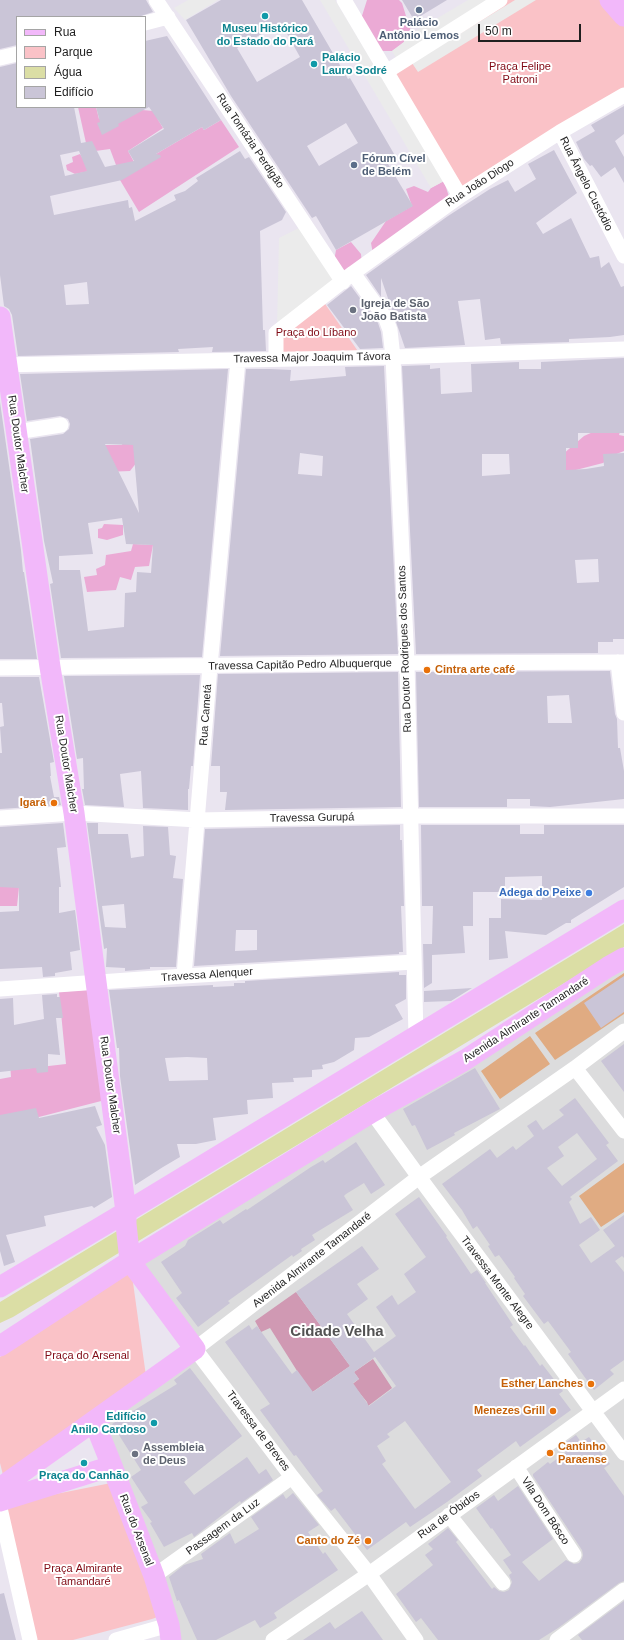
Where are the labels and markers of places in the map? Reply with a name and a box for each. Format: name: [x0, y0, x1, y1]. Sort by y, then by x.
marker: Palácio Antônio Lemos: [414, 5, 424, 15]
marker: Museu Histórico do Estado do Pará: [260, 11, 270, 21]
place label: Palácio Antônio Lemos: [379, 16, 459, 42]
place label: Museu Histórico do Estado do Pará: [217, 22, 313, 48]
place label: Palácio Lauro Sodré: [322, 51, 387, 77]
marker: Palácio Lauro Sodré: [309, 59, 319, 69]
place label: Fórum Cível de Belém: [362, 152, 426, 178]
marker: Fórum Cível de Belém: [349, 160, 359, 170]
place label: Igreja de São João Batista: [361, 297, 429, 323]
marker: Igreja de São João Batista: [348, 305, 358, 315]
place label: Cintra arte café: [435, 663, 515, 677]
marker: Cintra arte café: [422, 665, 432, 675]
place label: Igará: [20, 796, 46, 810]
marker: Igará: [49, 798, 59, 808]
place label: Adega do Peixe: [499, 886, 581, 900]
marker: Adega do Peixe: [584, 888, 594, 898]
place label: Esther Lanches: [501, 1377, 583, 1391]
marker: Esther Lanches: [586, 1379, 596, 1389]
place label: Menezes Grill: [474, 1404, 545, 1418]
marker: Menezes Grill: [548, 1406, 558, 1416]
place label: Edifício Anilo Cardoso: [71, 1410, 146, 1436]
marker: Edifício Anilo Cardoso: [149, 1418, 159, 1428]
place label: Cantinho Paraense: [558, 1440, 607, 1466]
place label: Assembleia de Deus: [143, 1441, 204, 1467]
marker: Cantinho Paraense: [545, 1448, 555, 1458]
marker: Assembleia de Deus: [130, 1449, 140, 1459]
marker: Praça do Canhão: [79, 1458, 89, 1468]
place label: Praça do Canhão: [39, 1469, 129, 1483]
place label: Canto do Zé: [296, 1534, 360, 1548]
marker: Canto do Zé: [363, 1536, 373, 1546]

